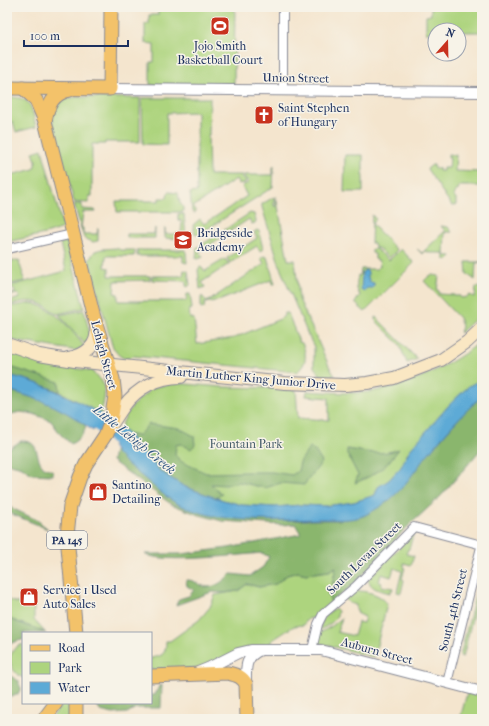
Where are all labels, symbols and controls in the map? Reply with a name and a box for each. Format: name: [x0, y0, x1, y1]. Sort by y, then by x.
sports icon: Jojo Smith Basketball Court: [209, 15, 231, 37]
scale bar: [24, 22, 128, 48]
north arrow: [427, 22, 467, 62]
text: N: [444, 26, 457, 41]
text: 100 m: [30, 29, 60, 43]
place label: Jojo Smith Basketball Court: [177, 39, 263, 67]
street label: Union Street: [262, 70, 330, 86]
place label: Saint Stephen of Hungary: [278, 101, 349, 129]
church icon: Saint Stephen of Hungary: [253, 104, 275, 126]
place label: Bridgeside Academy: [196, 226, 253, 254]
school or university icon: Bridgeside Academy: [172, 229, 194, 251]
street label: Lehigh Street: [88, 319, 120, 392]
street label: Martin Luther King Junior Drive: [166, 364, 337, 392]
water label: Little Lehigh Creek: [90, 401, 179, 477]
park label: Fountain Park: [210, 437, 283, 451]
place label: Santino Detailing: [112, 478, 161, 506]
shop icon: Santino Detailing: [87, 481, 109, 503]
street label: South Levan Street: [324, 518, 405, 597]
road number: PA 145: [47, 531, 87, 549]
street label: South 4th Street: [436, 566, 470, 653]
place label: Service 1 Used Auto Sales: [42, 583, 117, 611]
shop icon: Service 1 Used Auto Sales: [18, 586, 40, 608]
legend: [22, 632, 152, 704]
street label: Auburn Street: [339, 634, 415, 667]
text: Road: [58, 641, 85, 655]
text: Park: [58, 661, 83, 675]
text: Water: [57, 681, 91, 695]

